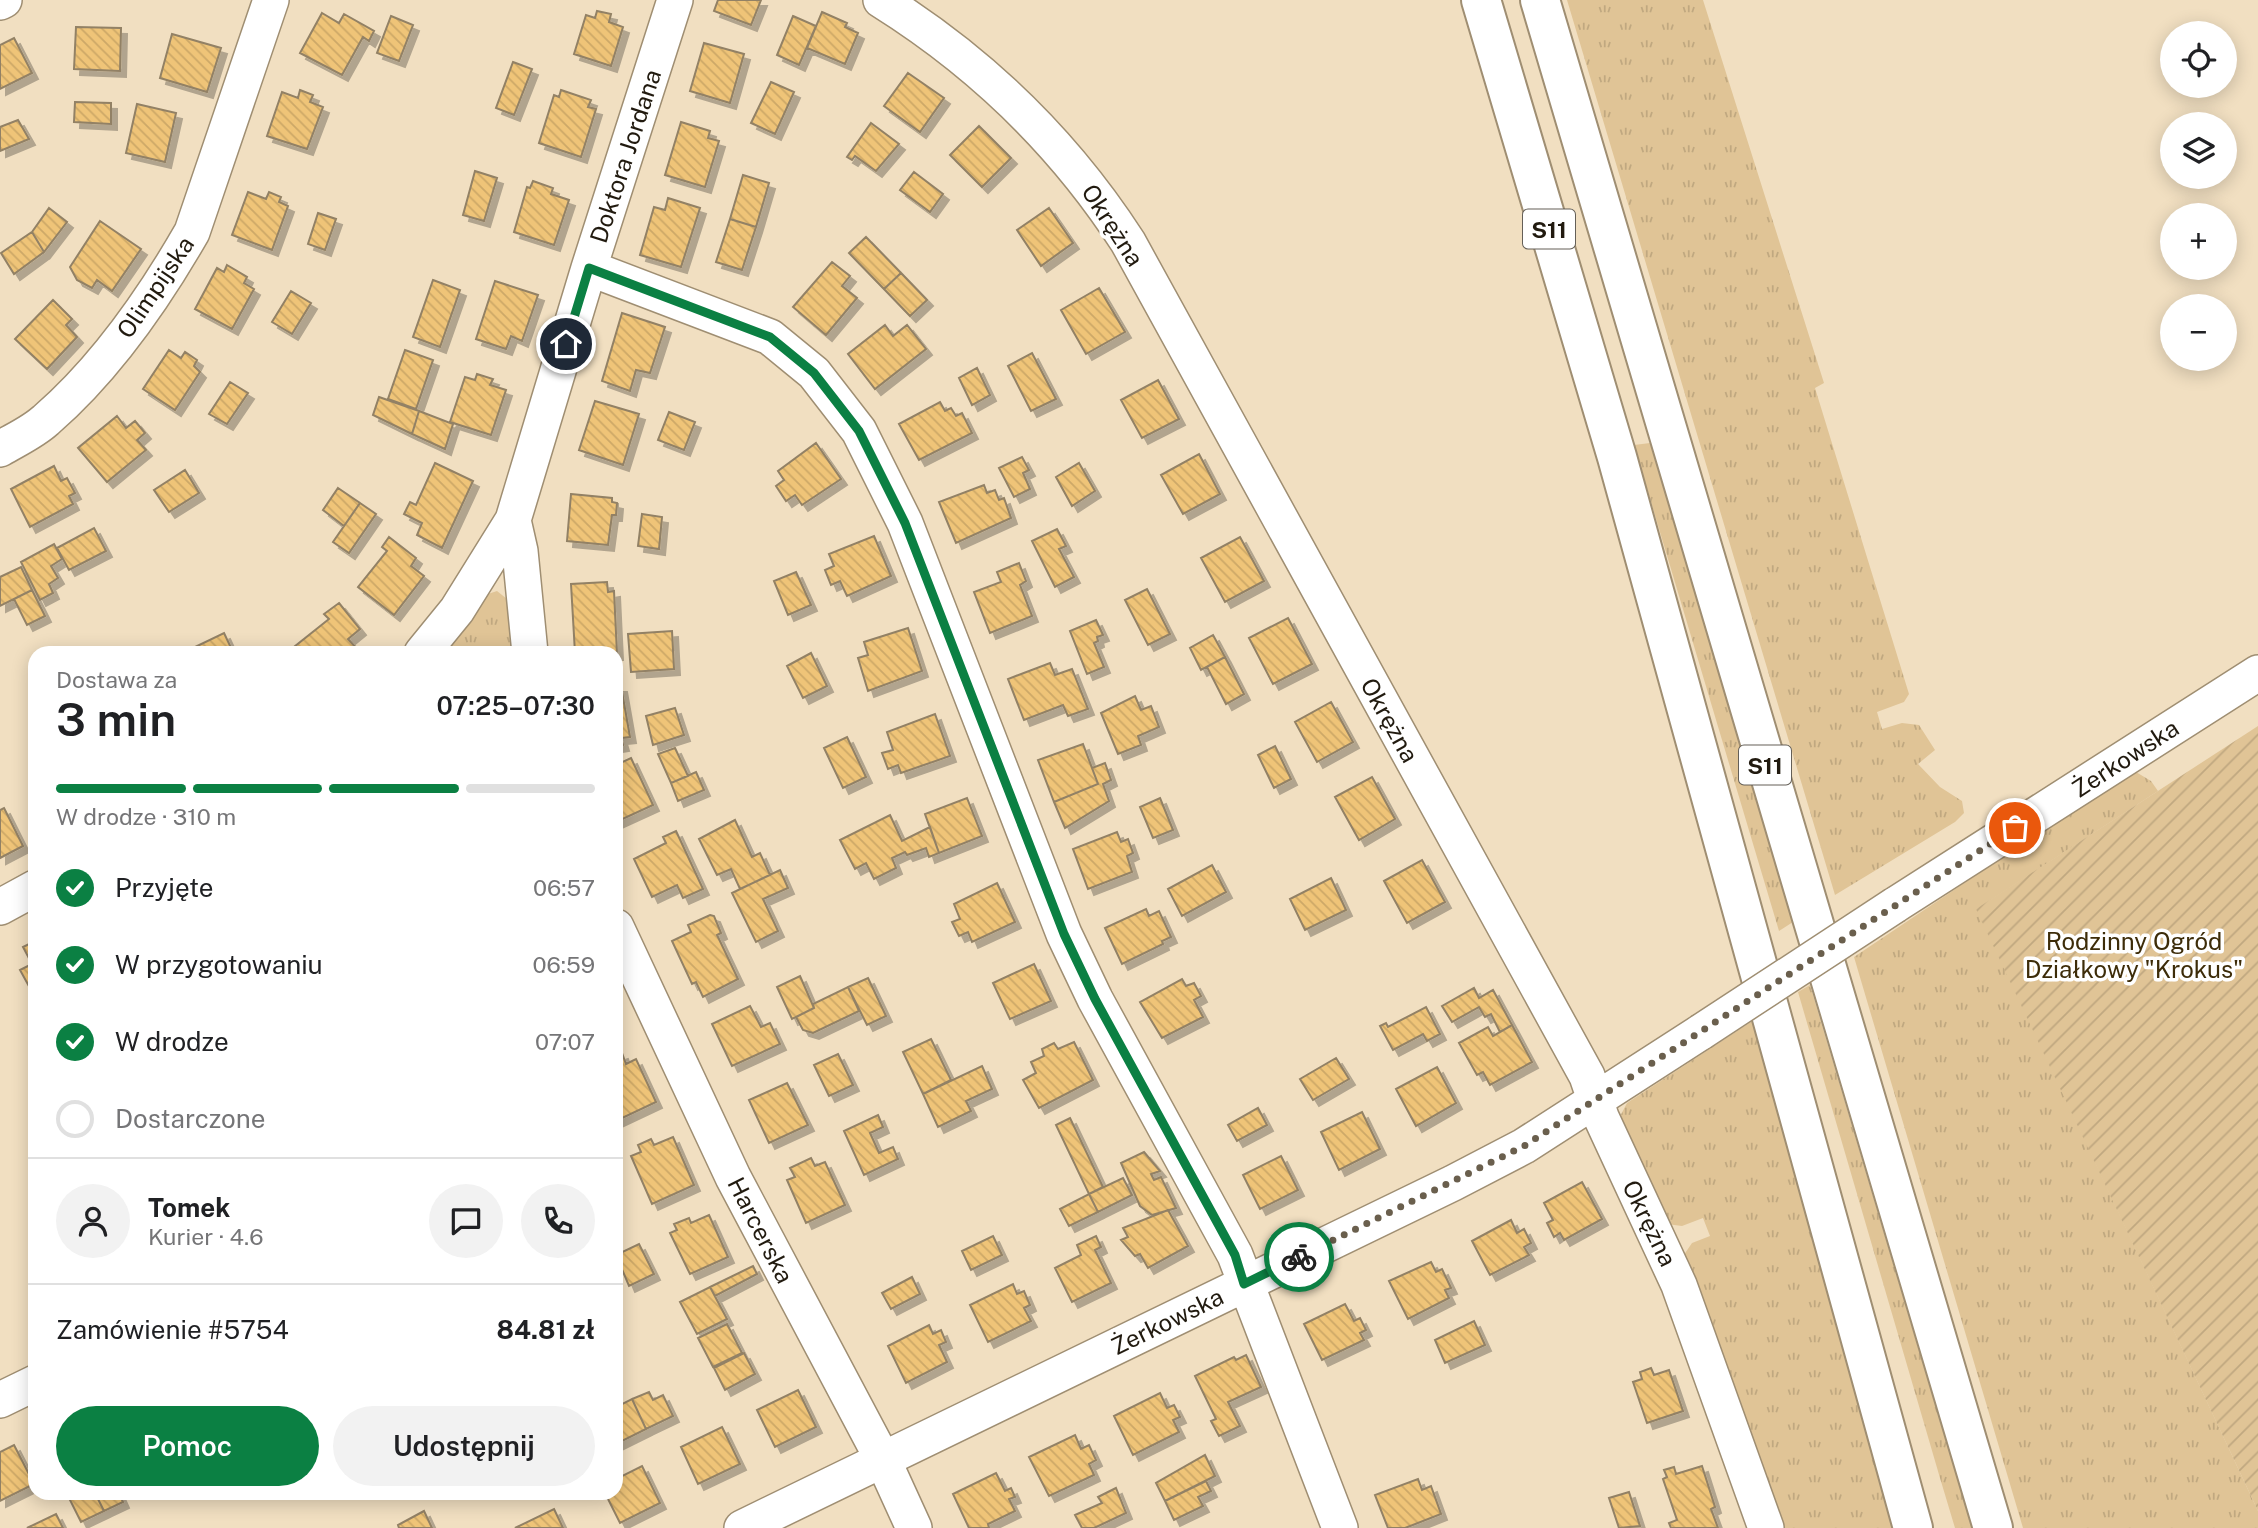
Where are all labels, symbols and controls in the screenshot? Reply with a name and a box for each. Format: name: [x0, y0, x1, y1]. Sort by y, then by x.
map controls: [2160, 21, 2237, 371]
button: locate: [2160, 21, 2237, 98]
street label: Doktora Jordana: [584, 66, 666, 246]
button: layers: [2160, 112, 2237, 189]
street label: Okrężna: [1076, 179, 1150, 271]
button: +: [2160, 203, 2237, 280]
road number: S11: [1523, 210, 1575, 248]
street label: Olimpijska: [111, 231, 199, 343]
button: −: [2160, 294, 2237, 371]
pin: [536, 314, 596, 374]
icon: home: [547, 325, 585, 363]
text: Dostawa za: [56, 666, 177, 693]
street label: Okrężna: [1355, 673, 1425, 767]
text: 07:25–07:30: [436, 690, 595, 721]
text: 3 min: [56, 692, 176, 746]
street label: Żerkowska: [2067, 713, 2183, 803]
road number: S11: [1739, 746, 1791, 785]
pin: [1985, 798, 2045, 858]
text: W drodze · 310 m: [56, 803, 236, 830]
icon: bag: [1996, 809, 2034, 847]
icon: check: [56, 869, 94, 907]
text: Przyjęte: [115, 872, 214, 903]
text: 06:57: [533, 874, 595, 901]
park label: Rodzinny Ogród Działkowy "Krokus": [2025, 927, 2243, 983]
icon: check: [56, 946, 94, 984]
text: W przygotowaniu: [115, 949, 323, 980]
text: 06:59: [532, 951, 595, 978]
icon: check: [56, 1023, 94, 1061]
text: W drodze: [115, 1026, 229, 1057]
text: 07:07: [535, 1028, 595, 1055]
text: Dostarczone: [115, 1103, 266, 1134]
street label: Harcerska: [722, 1172, 800, 1288]
street label: Okrężna: [1617, 1175, 1683, 1271]
button: person: [56, 1184, 130, 1258]
button: chat: [429, 1184, 503, 1258]
button: phone: [521, 1184, 595, 1258]
text: Tomek: [148, 1192, 230, 1223]
courier: [1264, 1222, 1334, 1292]
text: Kurier · 4.6: [148, 1223, 263, 1250]
icon: bike: [1280, 1238, 1318, 1276]
street label: Żerkowska: [1106, 1282, 1228, 1360]
text: Zamówienie #5754: [56, 1314, 289, 1345]
text: 84.81 zł: [497, 1314, 595, 1345]
button: Pomoc: [56, 1406, 319, 1486]
button: Udostępnij: [333, 1406, 595, 1486]

